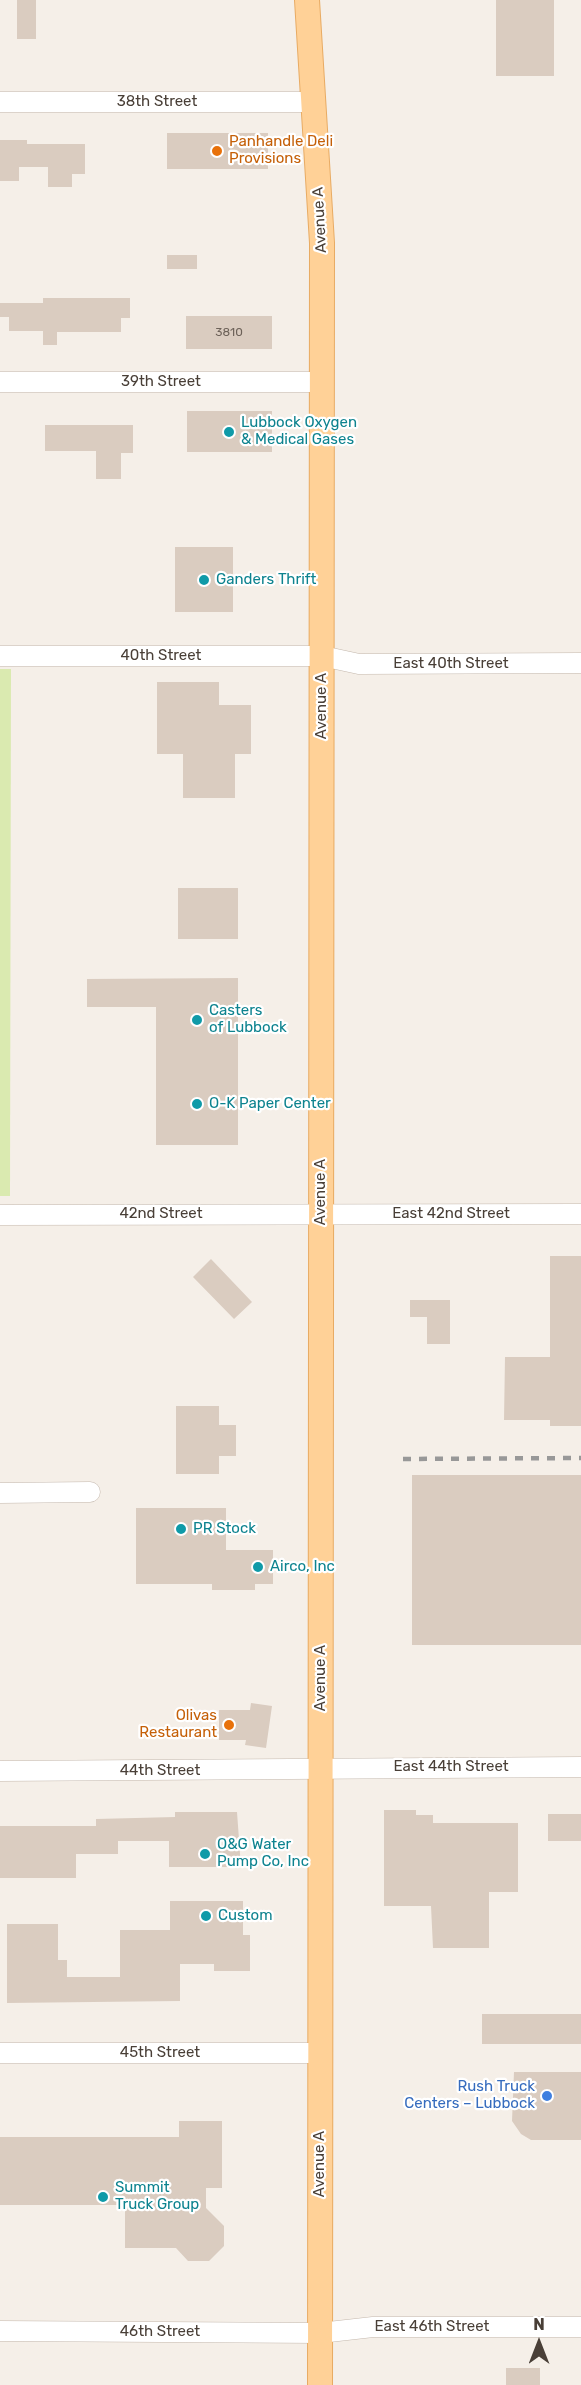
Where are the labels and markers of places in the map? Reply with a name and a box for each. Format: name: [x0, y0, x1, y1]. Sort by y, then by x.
place label: Panhandle Deli Provisions: [229, 133, 333, 168]
marker: Panhandle Deli Provisions: [210, 144, 224, 158]
place label: Lubbock Oxygen & Medical Gases: [241, 414, 357, 449]
marker: Lubbock Oxygen & Medical Gases: [222, 425, 236, 439]
place label: Ganders Thrift: [216, 571, 316, 589]
marker: Ganders Thrift: [197, 573, 211, 587]
place label: Casters of Lubbock: [209, 1002, 287, 1037]
marker: Casters of Lubbock: [190, 1013, 204, 1027]
place label: O-K Paper Center: [209, 1095, 331, 1113]
marker: O-K Paper Center: [190, 1097, 204, 1111]
place label: PR Stock: [193, 1520, 256, 1538]
marker: PR Stock: [174, 1522, 188, 1536]
place label: Airco, Inc: [270, 1558, 335, 1576]
marker: Airco, Inc: [251, 1560, 265, 1574]
place label: Olivas Restaurant: [139, 1707, 217, 1742]
marker: Olivas Restaurant: [222, 1718, 236, 1732]
place label: O&G Water Pump Co, Inc: [217, 1836, 309, 1871]
marker: O&G Water Pump Co, Inc: [198, 1847, 212, 1861]
place label: Custom: [218, 1907, 272, 1925]
marker: Custom: [199, 1909, 213, 1923]
place label: Rush Truck Centers – Lubbock: [404, 2078, 535, 2113]
marker: Rush Truck Centers – Lubbock: [540, 2089, 554, 2103]
place label: Summit Truck Group: [115, 2179, 199, 2214]
marker: Summit Truck Group: [96, 2190, 110, 2204]

